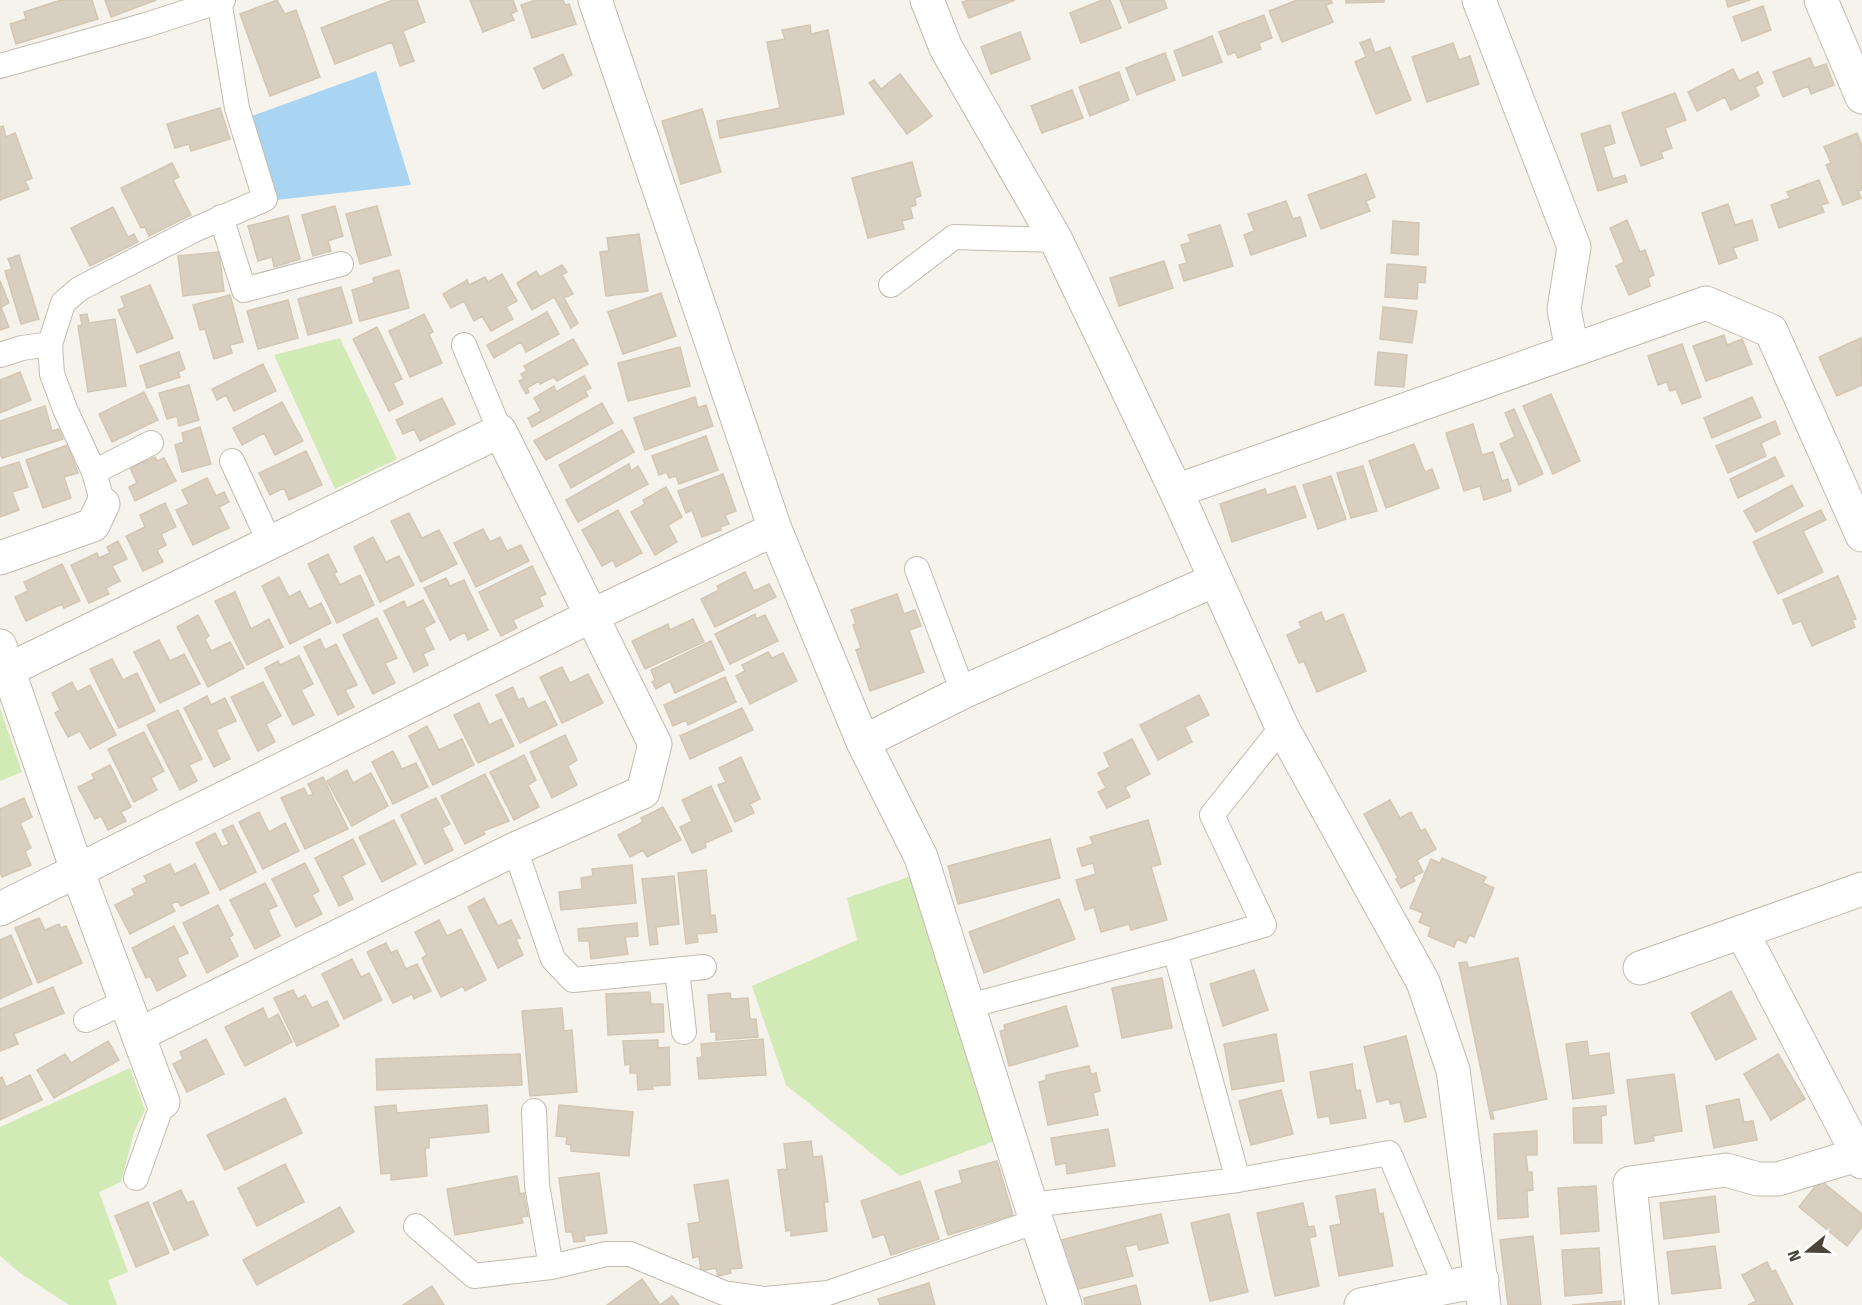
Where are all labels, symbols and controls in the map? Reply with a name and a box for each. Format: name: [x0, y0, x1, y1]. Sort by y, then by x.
north arrow: [1778, 1221, 1838, 1281]
text: N: [1784, 1248, 1805, 1264]

